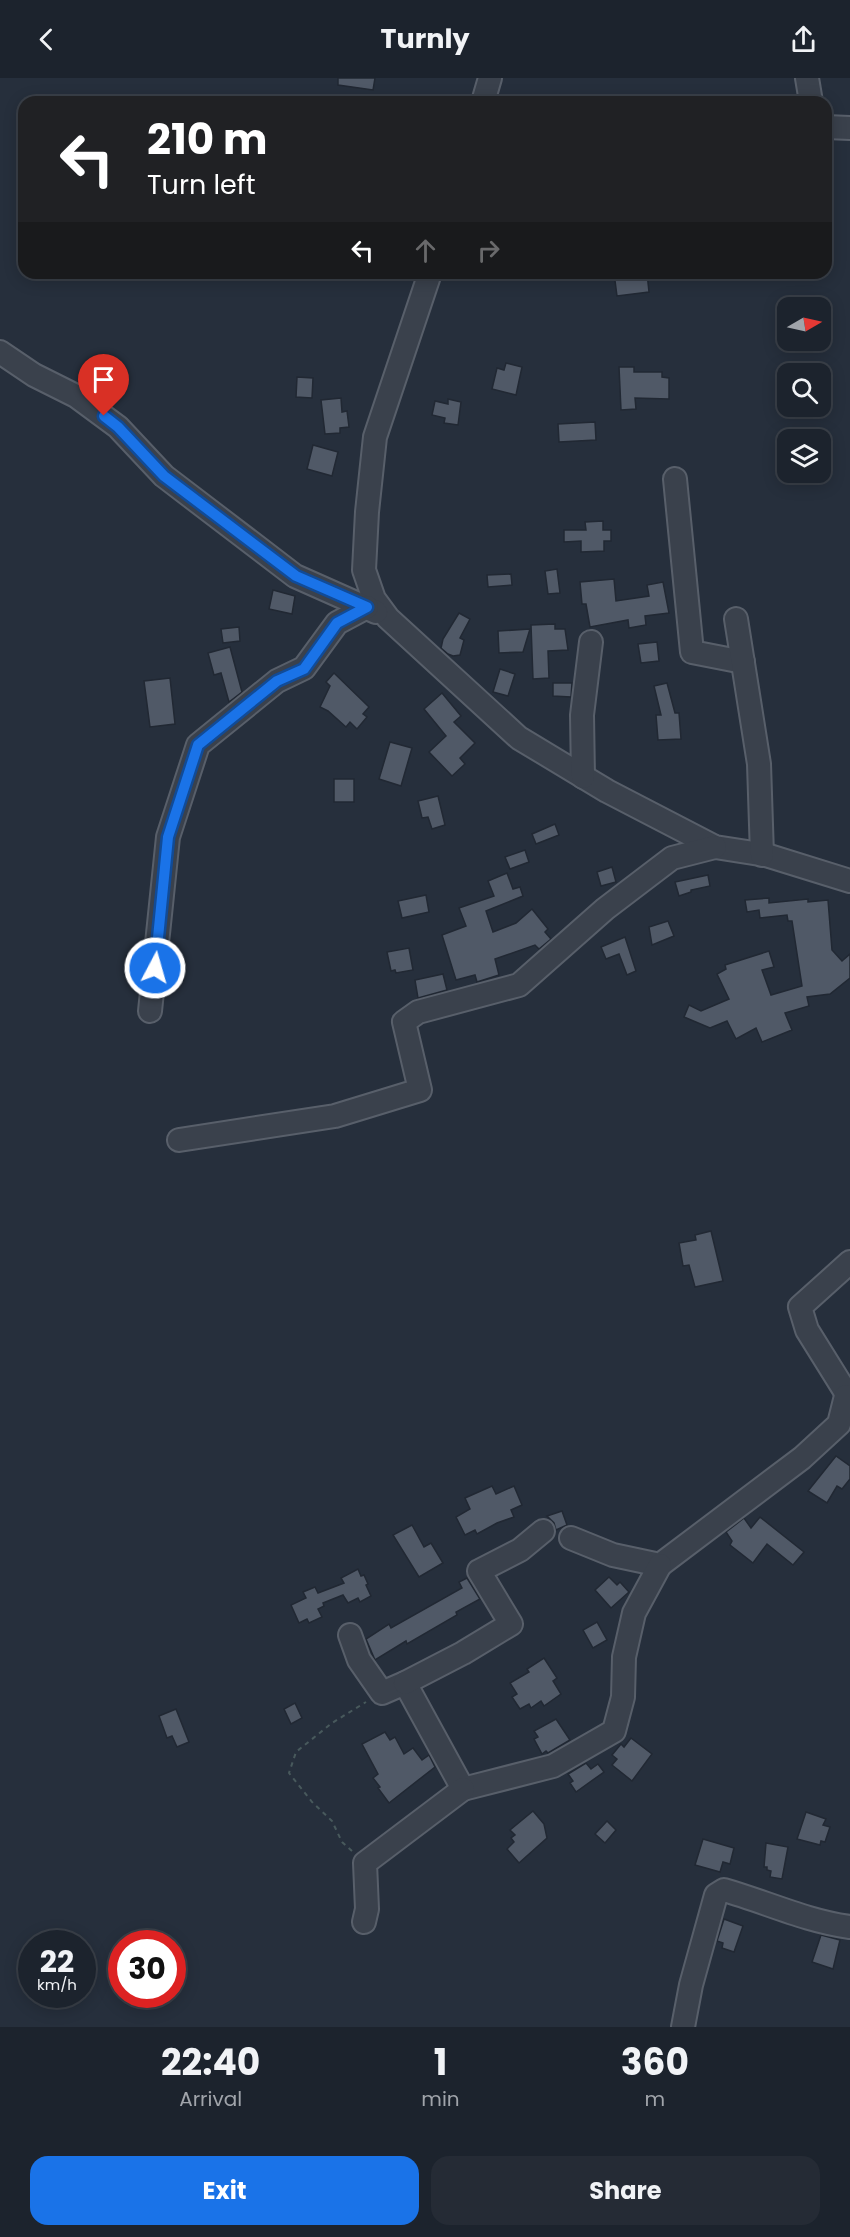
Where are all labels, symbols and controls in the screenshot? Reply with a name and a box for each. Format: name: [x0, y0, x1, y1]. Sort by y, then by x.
text: Turnly: [381, 20, 469, 57]
icon: back: [30, 23, 63, 56]
icon: share: [787, 23, 820, 56]
text: 210 m: [147, 110, 268, 169]
icon: left: [48, 120, 126, 198]
text: Turn left: [147, 166, 256, 203]
icon: left: [346, 234, 379, 267]
icon: ahead: [409, 234, 442, 267]
icon: right: [472, 234, 505, 267]
north arrow: [777, 297, 831, 351]
map controls: [777, 297, 831, 483]
pin: [78, 354, 129, 416]
icon: arrive: [87, 363, 120, 396]
button: search: [777, 363, 831, 417]
button: layers: [777, 429, 831, 483]
position arrow: [123, 936, 187, 1000]
speed limit sign: 30: [108, 1930, 186, 2008]
text: 22: [40, 1940, 74, 1983]
text: km/h: [37, 1974, 77, 1995]
text: 22:40: [161, 2037, 260, 2088]
text: 1: [434, 2037, 447, 2088]
text: 360: [621, 2037, 689, 2088]
text: Arrival: [179, 2085, 242, 2113]
text: min: [421, 2085, 460, 2113]
text: m: [644, 2085, 665, 2113]
button: Exit: [30, 2156, 419, 2225]
button: Share: [431, 2156, 820, 2225]

